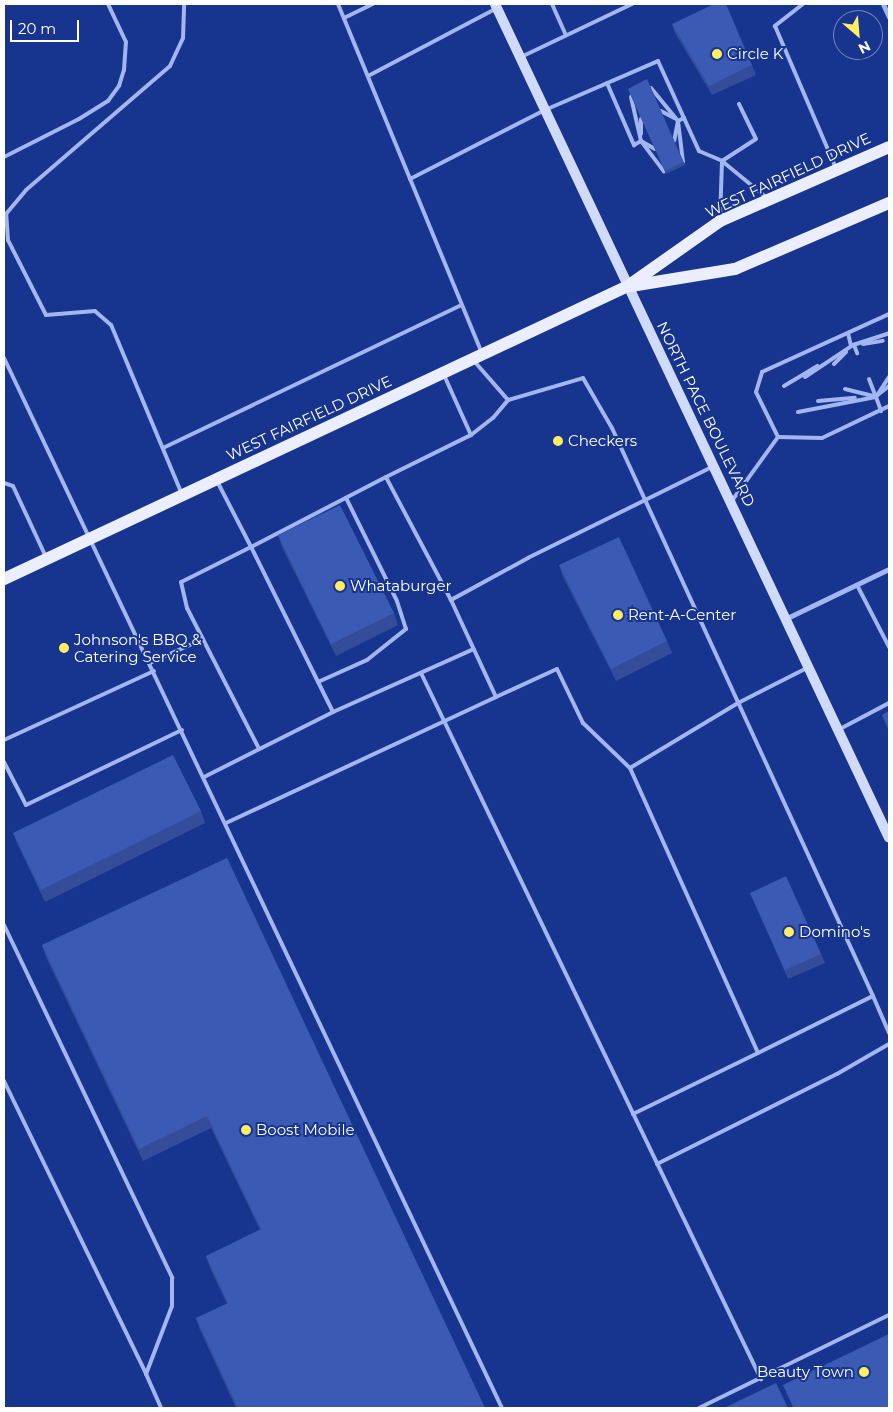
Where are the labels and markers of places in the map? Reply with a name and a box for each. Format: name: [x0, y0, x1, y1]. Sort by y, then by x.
place label: Circle K: [727, 45, 784, 63]
marker: Circle K: [711, 48, 723, 60]
place label: Checkers: [568, 432, 637, 450]
marker: Checkers: [552, 435, 564, 447]
place label: Whataburger: [350, 577, 451, 595]
marker: Whataburger: [334, 580, 346, 592]
place label: Rent-A-Center: [628, 606, 736, 624]
marker: Rent-A-Center: [612, 609, 624, 621]
place label: Johnson's BBQ & Catering Service: [74, 630, 202, 665]
marker: Johnson's BBQ & Catering Service: [58, 642, 70, 654]
place label: Domino's: [799, 923, 870, 941]
marker: Domino's: [783, 926, 795, 938]
place label: Boost Mobile: [256, 1121, 354, 1139]
marker: Boost Mobile: [240, 1124, 252, 1136]
place label: Beauty Town: [757, 1363, 854, 1381]
marker: Beauty Town: [858, 1366, 870, 1378]

